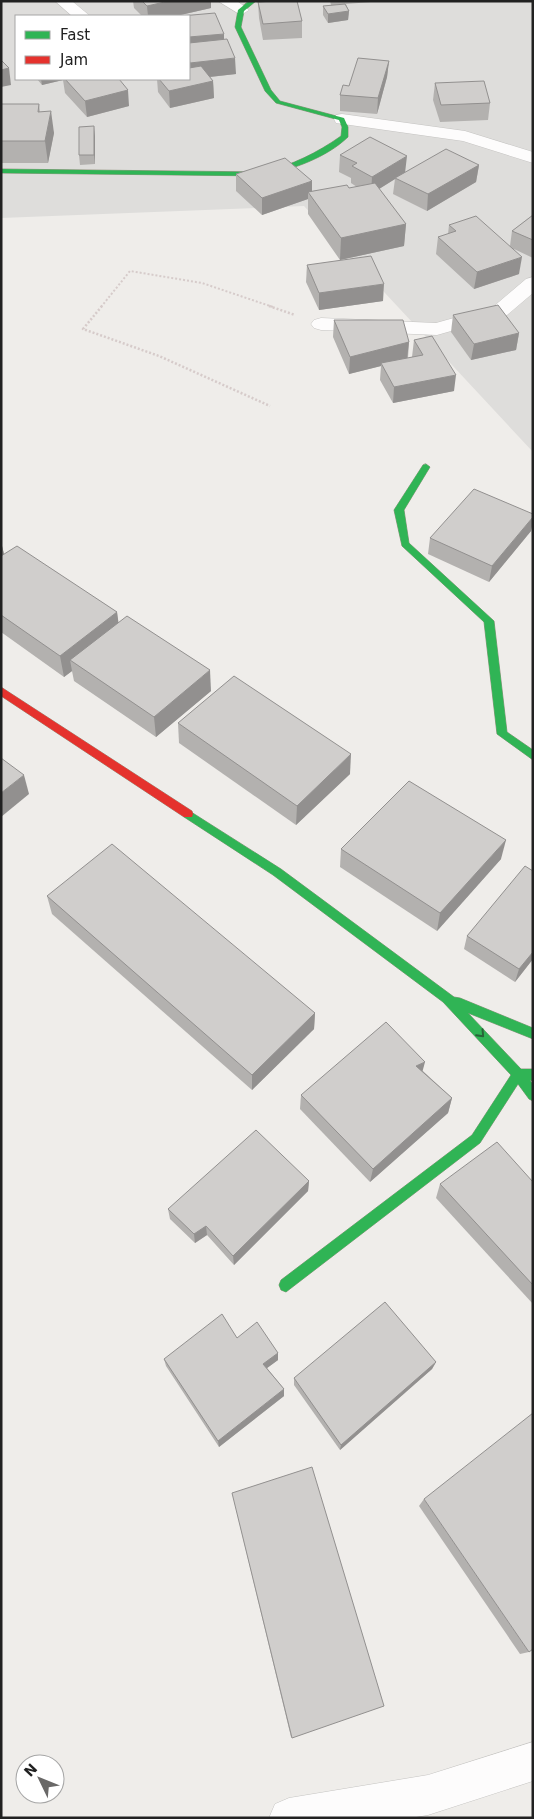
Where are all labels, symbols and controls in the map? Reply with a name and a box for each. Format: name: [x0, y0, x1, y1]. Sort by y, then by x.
legend: [15, 15, 190, 80]
text: Fast: [60, 26, 90, 44]
text: Jam: [59, 51, 88, 69]
one-way arrow: [475, 1028, 484, 1037]
north arrow: [15, 1754, 65, 1804]
text: N: [21, 1760, 40, 1780]

